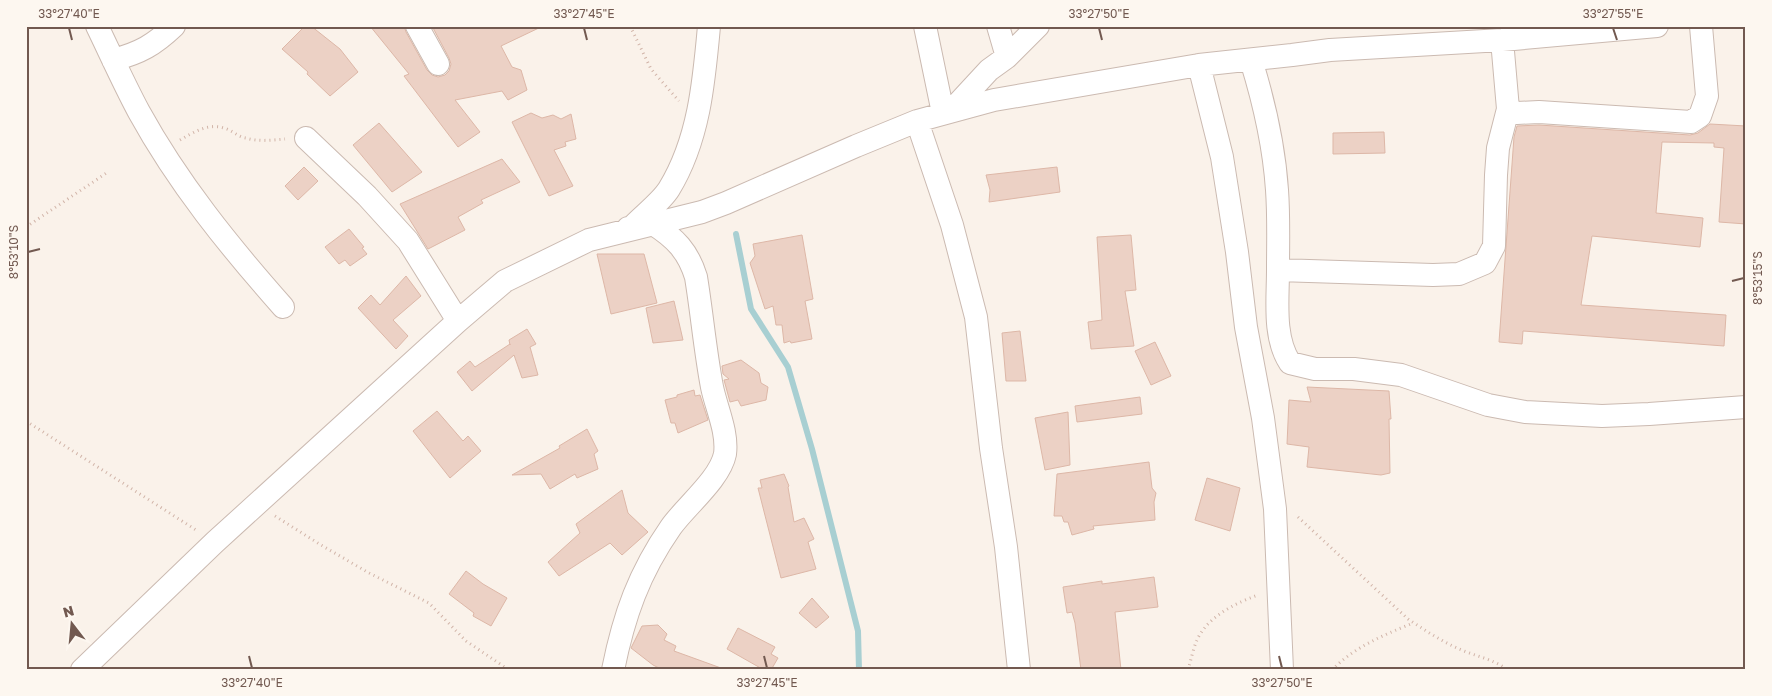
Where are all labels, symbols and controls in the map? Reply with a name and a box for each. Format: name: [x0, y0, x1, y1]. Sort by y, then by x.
text: 33°27'40"E: [38, 6, 100, 21]
text: 33°27'45"E: [554, 6, 614, 21]
text: 33°27'50"E: [1068, 6, 1130, 21]
text: 33°27'55"E: [1583, 6, 1643, 21]
text: 8°53'10"S: [6, 225, 21, 279]
text: 8°53'15"S: [1750, 251, 1765, 305]
north arrow: [48, 598, 98, 648]
text: N: [61, 601, 76, 621]
text: 33°27'40"E: [221, 675, 283, 690]
text: 33°27'45"E: [737, 675, 797, 690]
text: 33°27'50"E: [1251, 675, 1313, 690]

